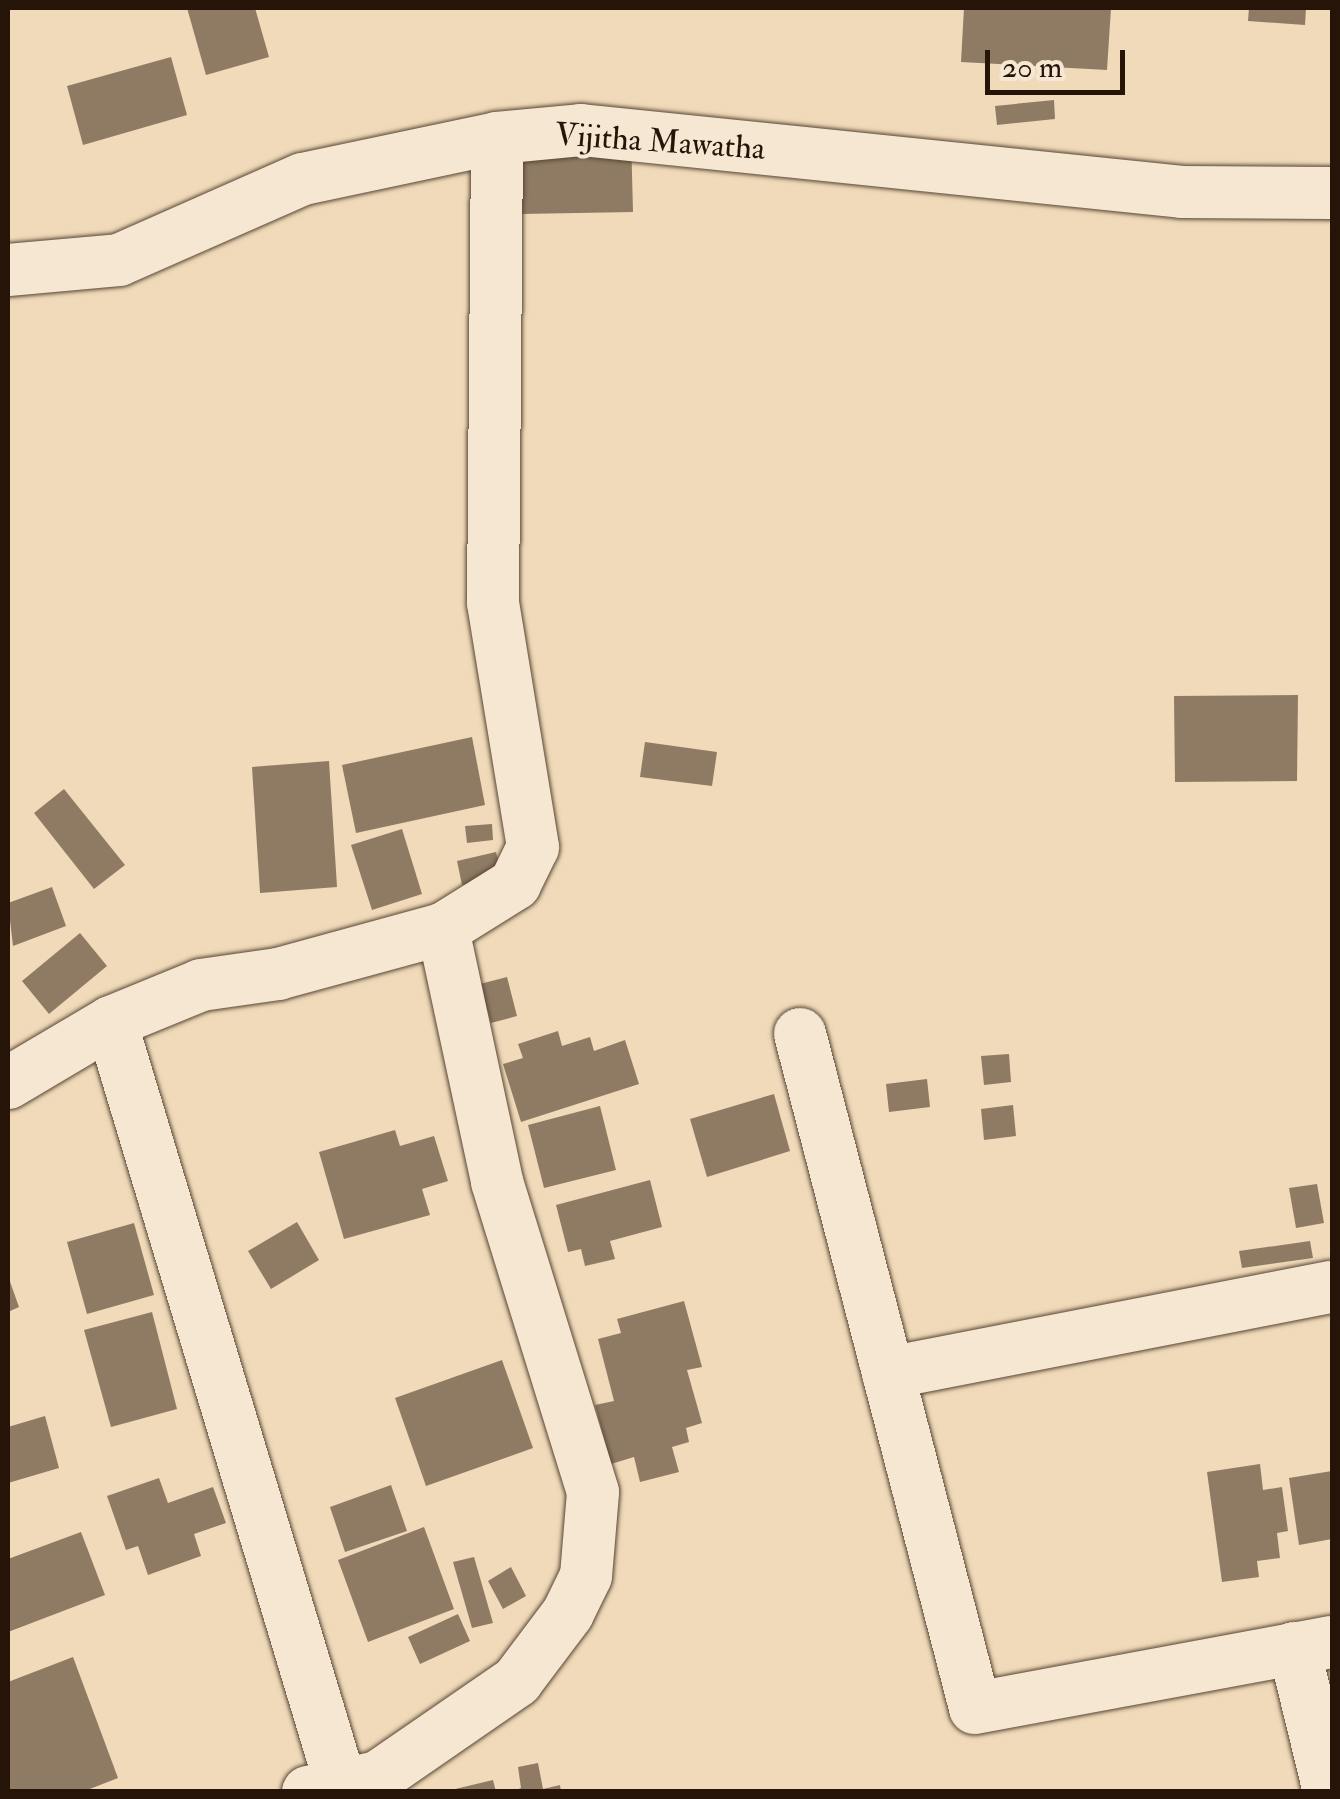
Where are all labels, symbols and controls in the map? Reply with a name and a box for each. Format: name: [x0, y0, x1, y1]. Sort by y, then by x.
scale bar: [990, 30, 1130, 92]
text: 20 m: [1002, 49, 1062, 86]
street label: Vijitha Mawatha: [554, 116, 766, 168]

